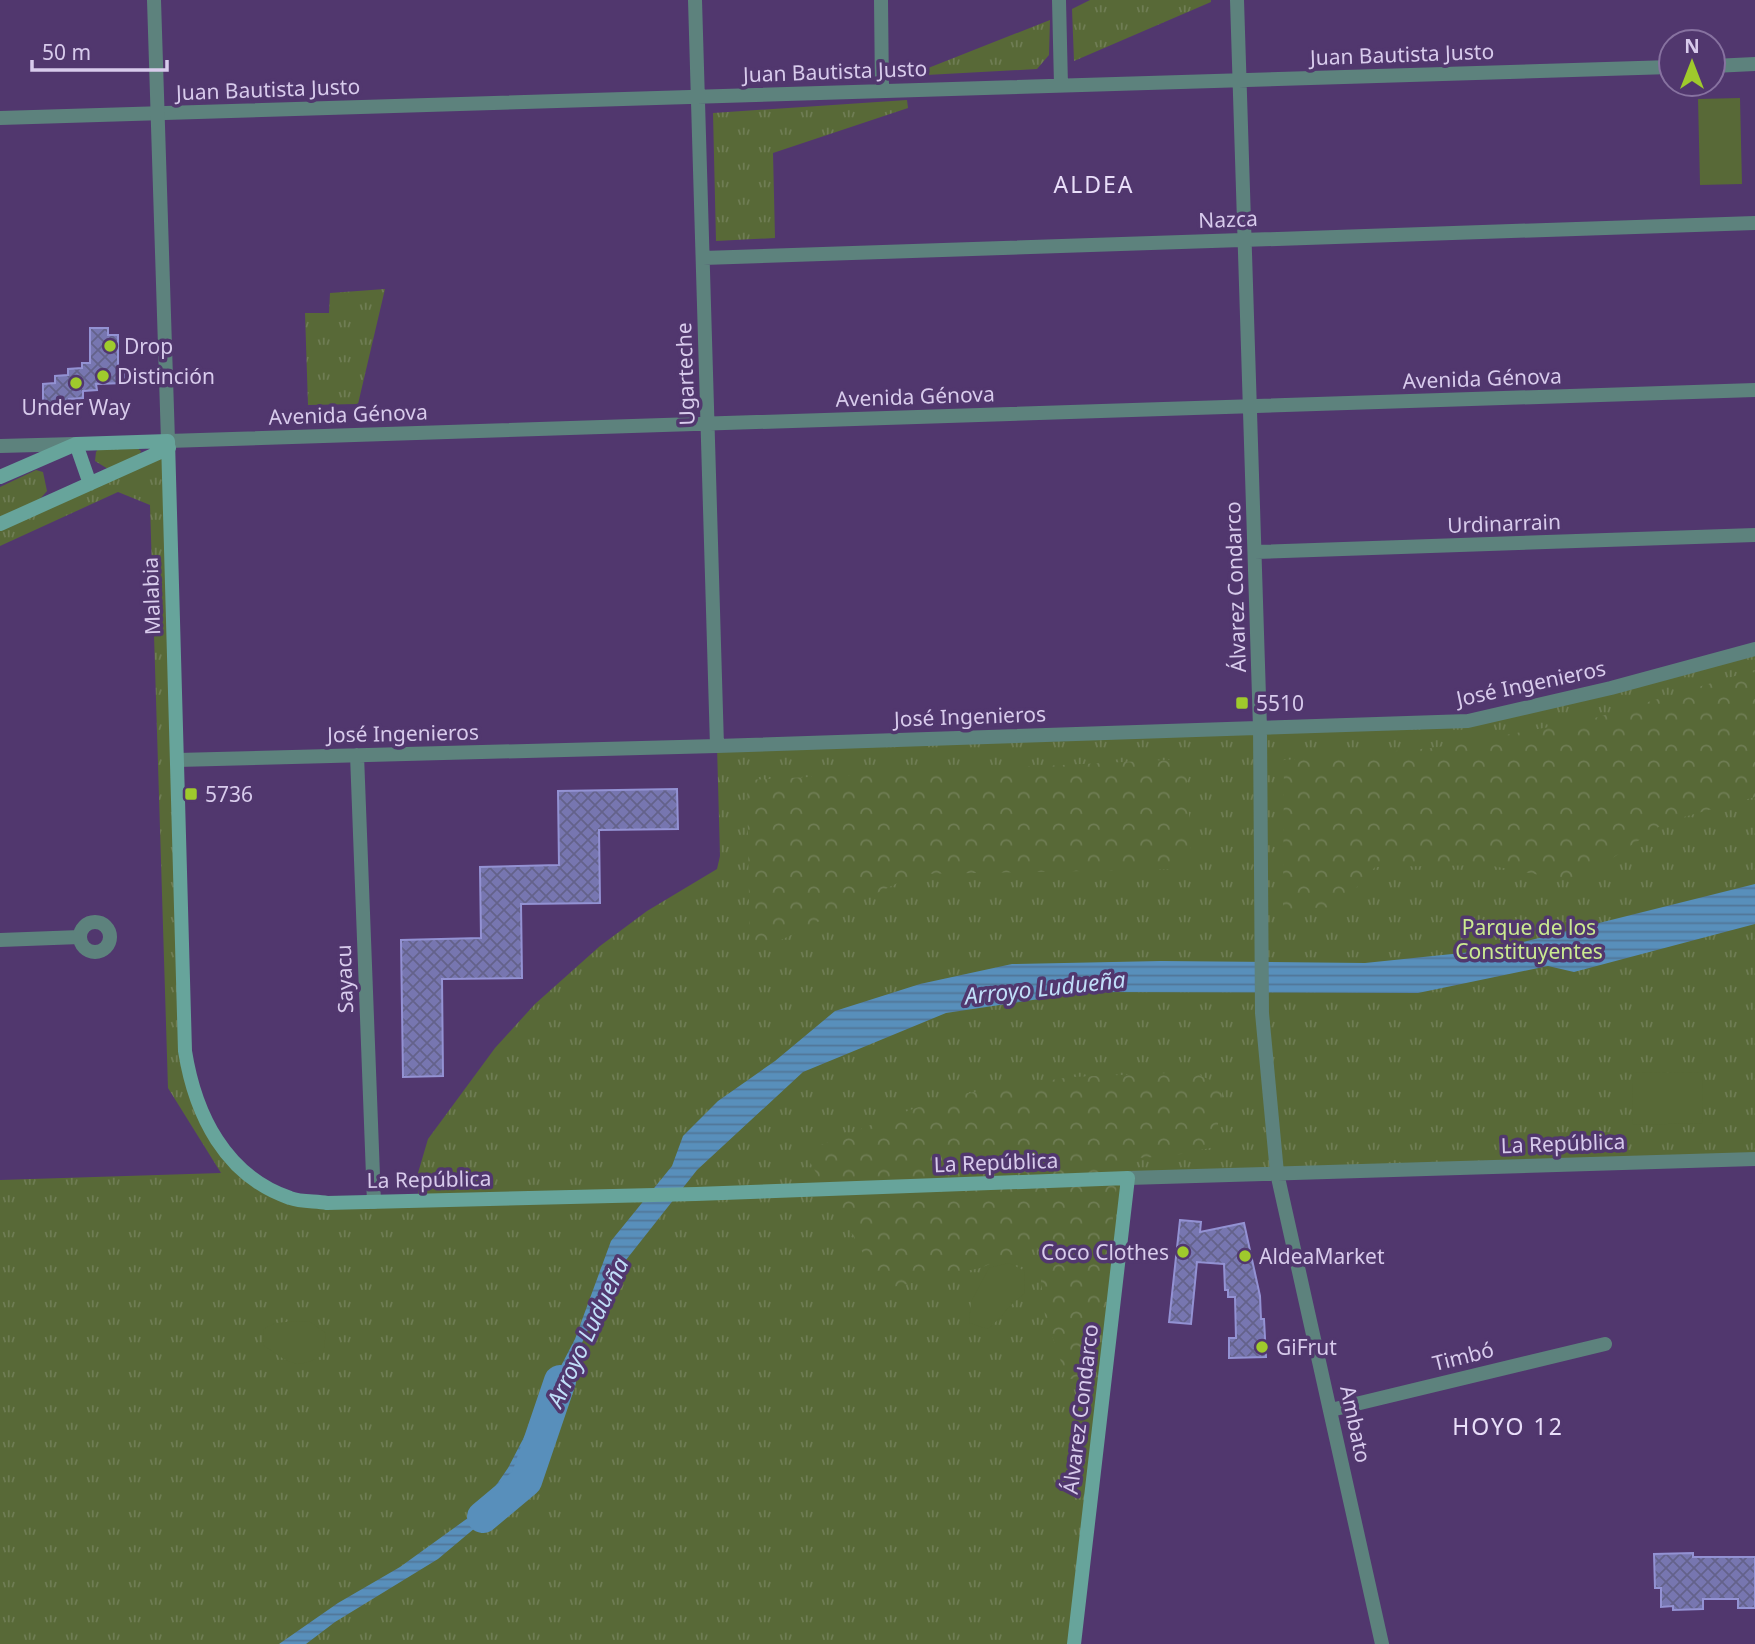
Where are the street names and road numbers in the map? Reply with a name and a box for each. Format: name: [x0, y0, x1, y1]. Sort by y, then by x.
street label: Juan Bautista Justo: [1307, 37, 1495, 71]
street label: Juan Bautista Justo: [740, 54, 928, 88]
street label: Juan Bautista Justo: [173, 72, 361, 106]
street label: Nazca: [1198, 204, 1258, 234]
street label: Ugarteche: [669, 322, 701, 426]
street label: Avenida Génova: [1402, 361, 1562, 395]
street label: Avenida Génova: [835, 379, 995, 413]
street label: Avenida Génova: [268, 397, 428, 431]
street label: Álvarez Condarco: [1218, 501, 1252, 673]
street label: Urdinarrain: [1447, 507, 1561, 539]
street label: Malabia: [136, 556, 166, 636]
street label: José Ingenieros: [1452, 654, 1608, 713]
street label: José Ingenieros: [892, 699, 1046, 733]
street label: José Ingenieros: [325, 718, 479, 748]
street label: Sayacu: [329, 944, 359, 1014]
street label: La República: [1500, 1127, 1626, 1159]
street label: La República: [933, 1146, 1059, 1178]
street label: La República: [366, 1164, 492, 1194]
street label: Álvarez Condarco: [1056, 1322, 1104, 1496]
street label: Timbó: [1429, 1335, 1497, 1377]
street label: Ambato: [1334, 1383, 1378, 1465]

